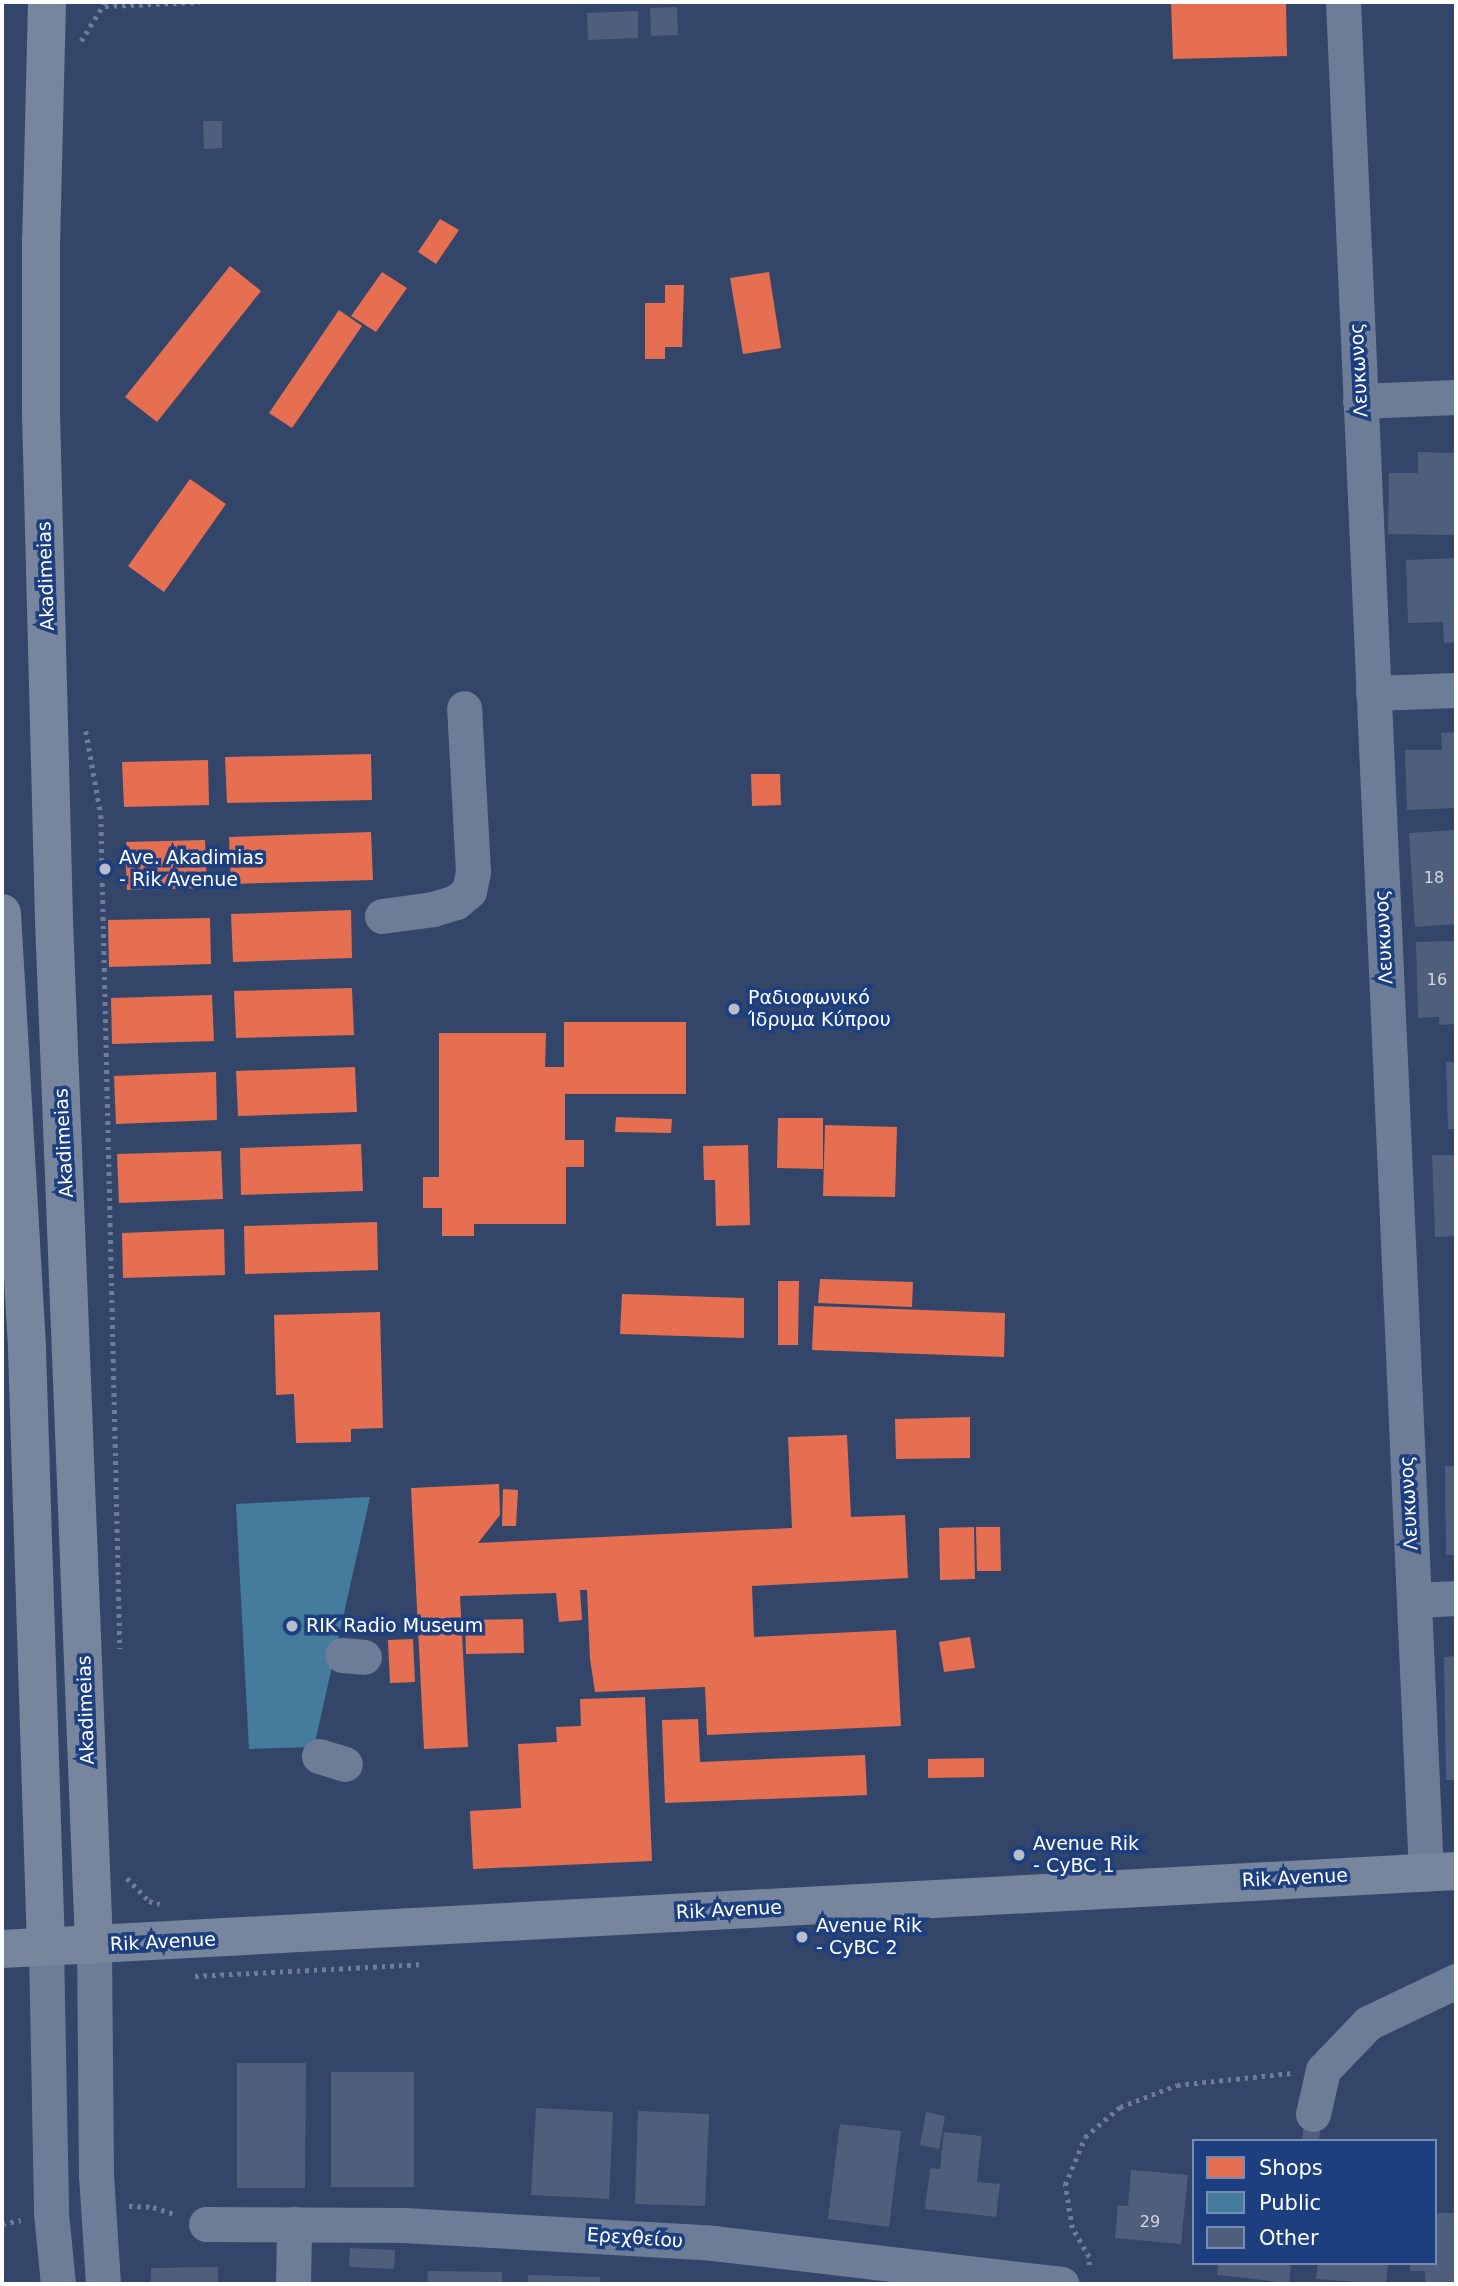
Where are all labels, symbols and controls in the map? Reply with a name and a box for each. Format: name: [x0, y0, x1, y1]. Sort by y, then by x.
street label: Λευκωνος: [1345, 322, 1373, 418]
street label: Akadimeias: [33, 521, 59, 631]
place label: Ave. Akadimias - Rik Avenue: [119, 847, 264, 891]
marker: Ave. Akadimias - Rik Avenue: [97, 861, 113, 877]
house number: 18: [1424, 868, 1444, 888]
street label: Λευκωνος: [1370, 889, 1398, 985]
house number: 16: [1427, 970, 1447, 990]
place label: Ραδιοφωνικό Ίδρυμα Κύπρου: [748, 987, 891, 1031]
marker: Ραδιοφωνικό Ίδρυμα Κύπρου: [726, 1001, 742, 1017]
street label: Akadimeias: [50, 1088, 78, 1198]
street label: Λευκωνος: [1395, 1455, 1423, 1551]
place label: RIK Radio Museum: [306, 1615, 483, 1637]
marker: RIK Radio Museum: [284, 1618, 300, 1634]
street label: Akadimeias: [73, 1655, 99, 1765]
place label: Avenue Rik - CyBC 1: [1033, 1833, 1139, 1877]
marker: Avenue Rik - CyBC 1: [1011, 1847, 1027, 1863]
street label: Rik Avenue: [1241, 1864, 1349, 1892]
street label: Rik Avenue: [675, 1896, 783, 1924]
place label: Avenue Rik - CyBC 2: [816, 1915, 922, 1959]
street label: Rik Avenue: [109, 1928, 217, 1956]
marker: Avenue Rik - CyBC 2: [794, 1929, 810, 1945]
legend: [1192, 2139, 1437, 2265]
text: Shops: [1259, 2156, 1323, 2180]
text: Public: [1259, 2191, 1321, 2215]
house number: 29: [1140, 2212, 1160, 2232]
street label: Ερεχθείου: [586, 2223, 684, 2253]
text: Other: [1259, 2226, 1319, 2250]

